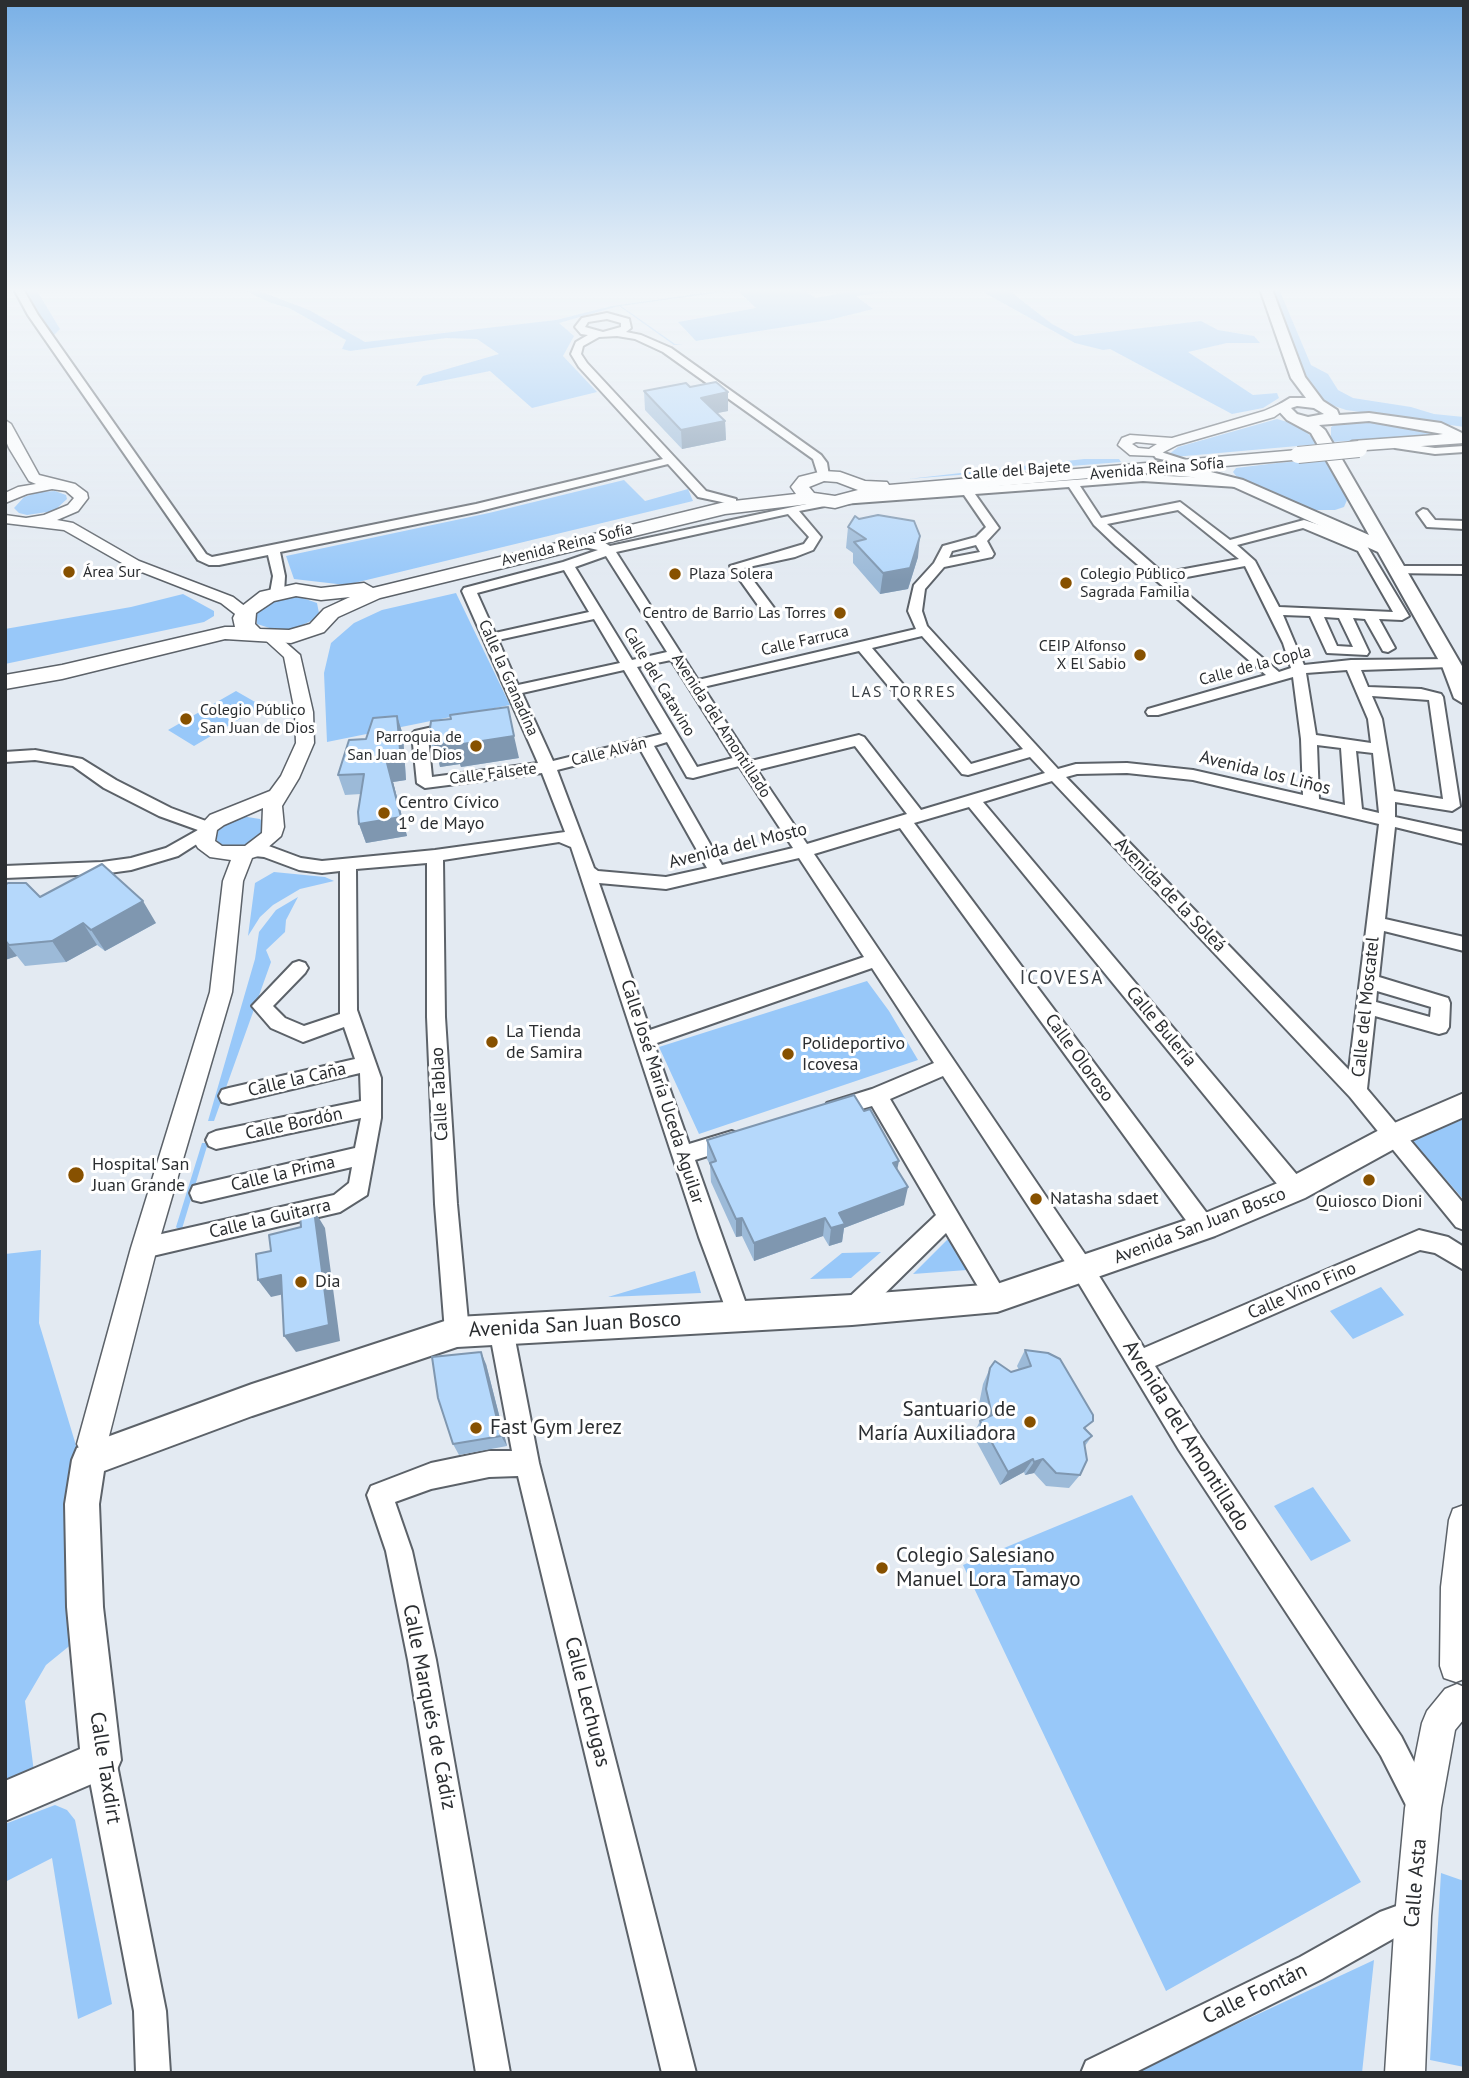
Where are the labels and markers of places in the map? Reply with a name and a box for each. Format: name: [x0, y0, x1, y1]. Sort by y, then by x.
place label: Área Sur: [83, 562, 141, 582]
marker: Área Sur: [61, 564, 77, 580]
place label: Plaza Solera: [689, 564, 773, 584]
place label: Colegio Público Sagrada Familia: [1080, 564, 1190, 602]
marker: Plaza Solera: [667, 566, 683, 582]
marker: Colegio Público Sagrada Familia: [1058, 575, 1074, 591]
place label: Centro de Barrio Las Torres: [642, 603, 826, 623]
marker: Centro de Barrio Las Torres: [832, 605, 848, 621]
place label: CEIP Alfonso X El Sabio: [1039, 636, 1126, 674]
marker: CEIP Alfonso X El Sabio: [1132, 647, 1148, 663]
place label: Colegio Público San Juan de Dios: [200, 700, 315, 738]
marker: Colegio Público San Juan de Dios: [178, 711, 194, 727]
place label: Parroquia de San Juan de Dios: [347, 727, 462, 765]
marker: Parroquia de San Juan de Dios: [468, 738, 484, 754]
place label: Centro Cívico 1º de Mayo: [398, 792, 499, 834]
marker: Centro Cívico 1º de Mayo: [376, 805, 392, 821]
place label: La Tienda de Samira: [506, 1021, 583, 1064]
place label: Polideportivo Icovesa: [802, 1033, 905, 1076]
marker: La Tienda de Samira: [484, 1034, 500, 1050]
marker: Polideportivo Icovesa: [780, 1046, 796, 1062]
place label: Hospital San Juan Grande: [92, 1154, 189, 1196]
marker: Hospital San Juan Grande: [66, 1165, 86, 1185]
marker: Quiosco Dioni: [1361, 1172, 1377, 1188]
place label: Natasha sdaet: [1050, 1188, 1159, 1210]
marker: Natasha sdaet: [1028, 1191, 1044, 1207]
place label: Quiosco Dioni: [1315, 1191, 1423, 1213]
place label: Dia: [315, 1271, 341, 1293]
marker: Dia: [293, 1274, 309, 1290]
place label: Santuario de María Auxiliadora: [858, 1397, 1016, 1447]
marker: Santuario de María Auxiliadora: [1022, 1414, 1038, 1430]
place label: Fast Gym Jerez: [490, 1415, 622, 1441]
marker: Fast Gym Jerez: [468, 1420, 484, 1436]
place label: Colegio Salesiano Manuel Lora Tamayo: [896, 1543, 1080, 1593]
marker: Colegio Salesiano Manuel Lora Tamayo: [874, 1560, 890, 1576]

